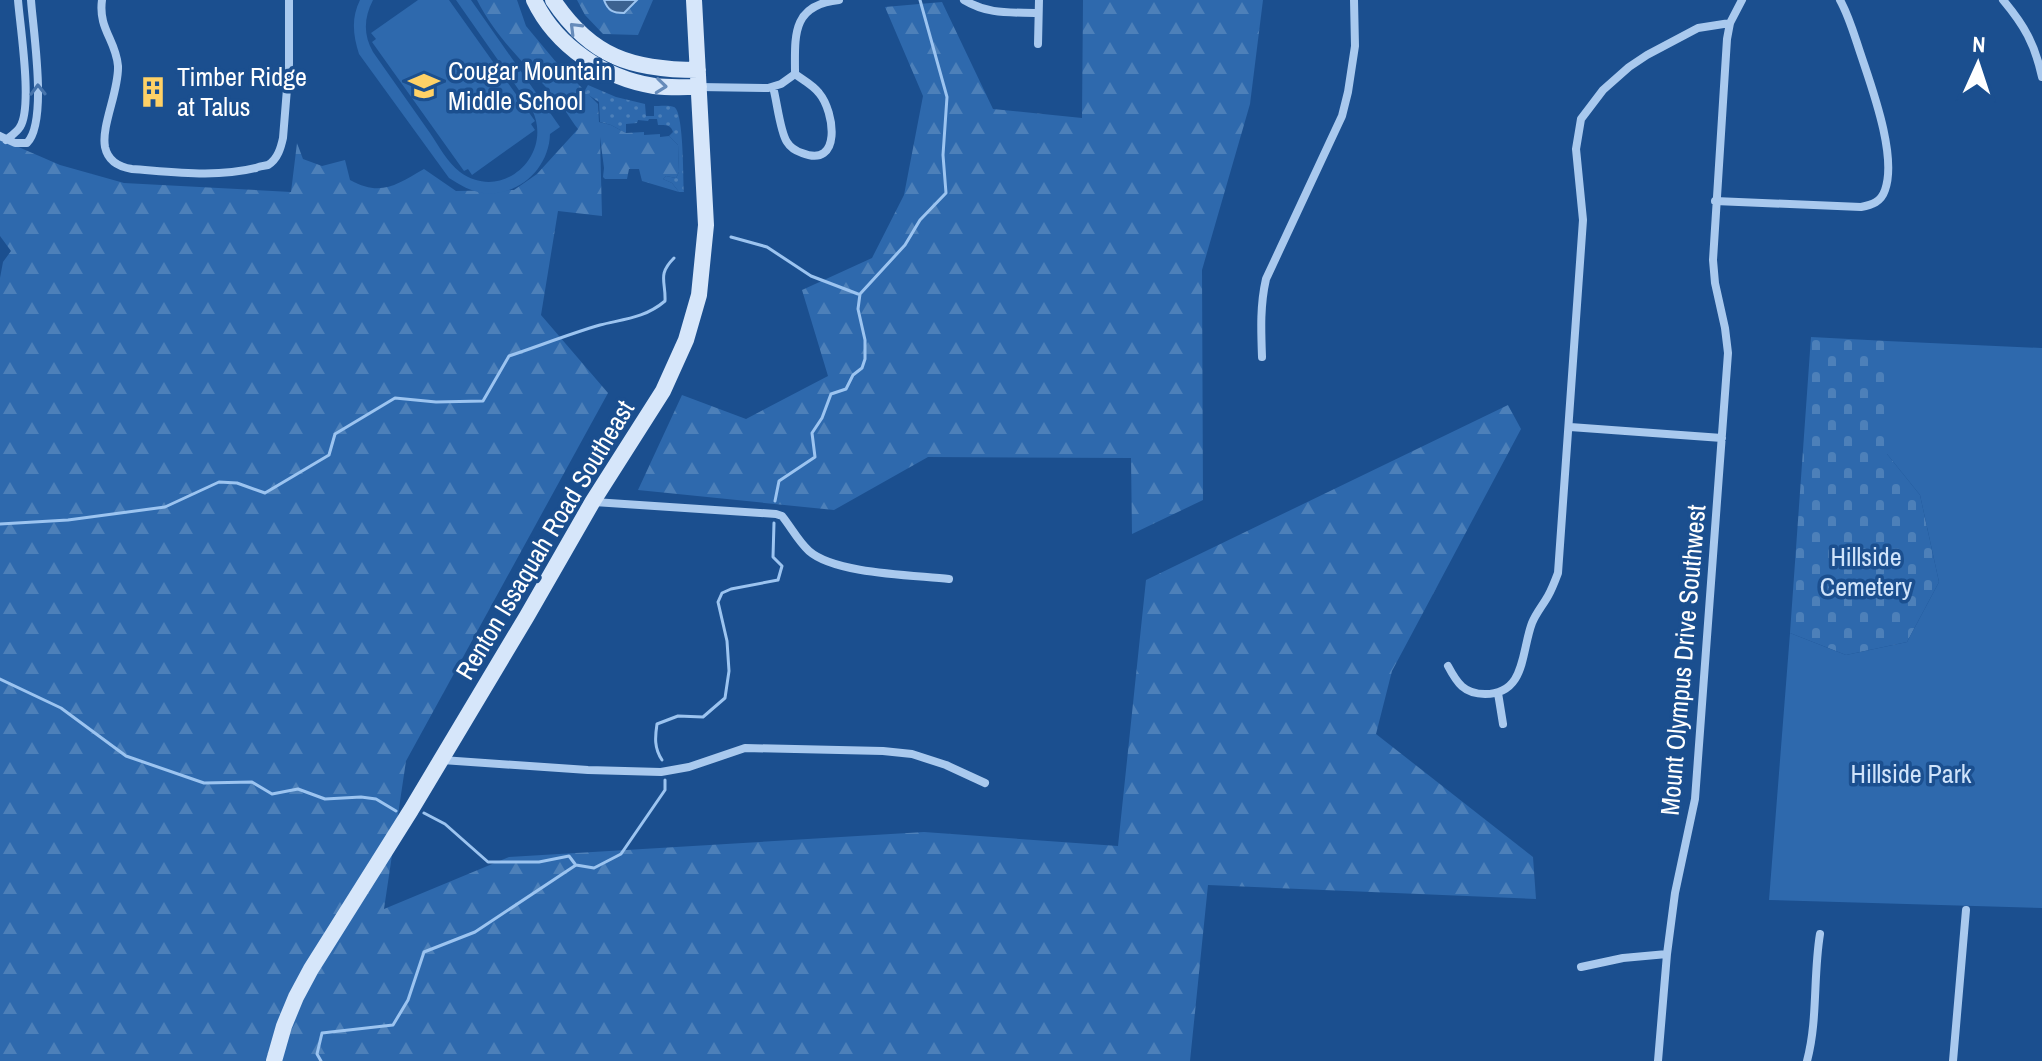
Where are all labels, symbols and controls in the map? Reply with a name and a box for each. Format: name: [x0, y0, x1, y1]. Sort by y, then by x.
one-way arrow: [570, 23, 585, 37]
north arrow: [1938, 24, 2018, 104]
text: N: [1972, 29, 1986, 59]
place label: Cougar Mountain Middle School: [448, 53, 613, 118]
place label: Timber Ridge at Talus: [177, 59, 307, 124]
school or university icon: Cougar Mountain Middle School: [407, 69, 441, 103]
building icon: Timber Ridge at Talus: [136, 75, 170, 109]
one-way arrow: [655, 77, 668, 94]
one-way arrow: [29, 83, 47, 96]
street label: Renton Issaquah Road Southeast: [447, 394, 642, 686]
street label: Mount Olympus Drive Southwest: [1651, 503, 1714, 817]
park label: Hillside Cemetery: [1820, 539, 1913, 604]
park label: Hillside Park: [1851, 756, 1972, 791]

